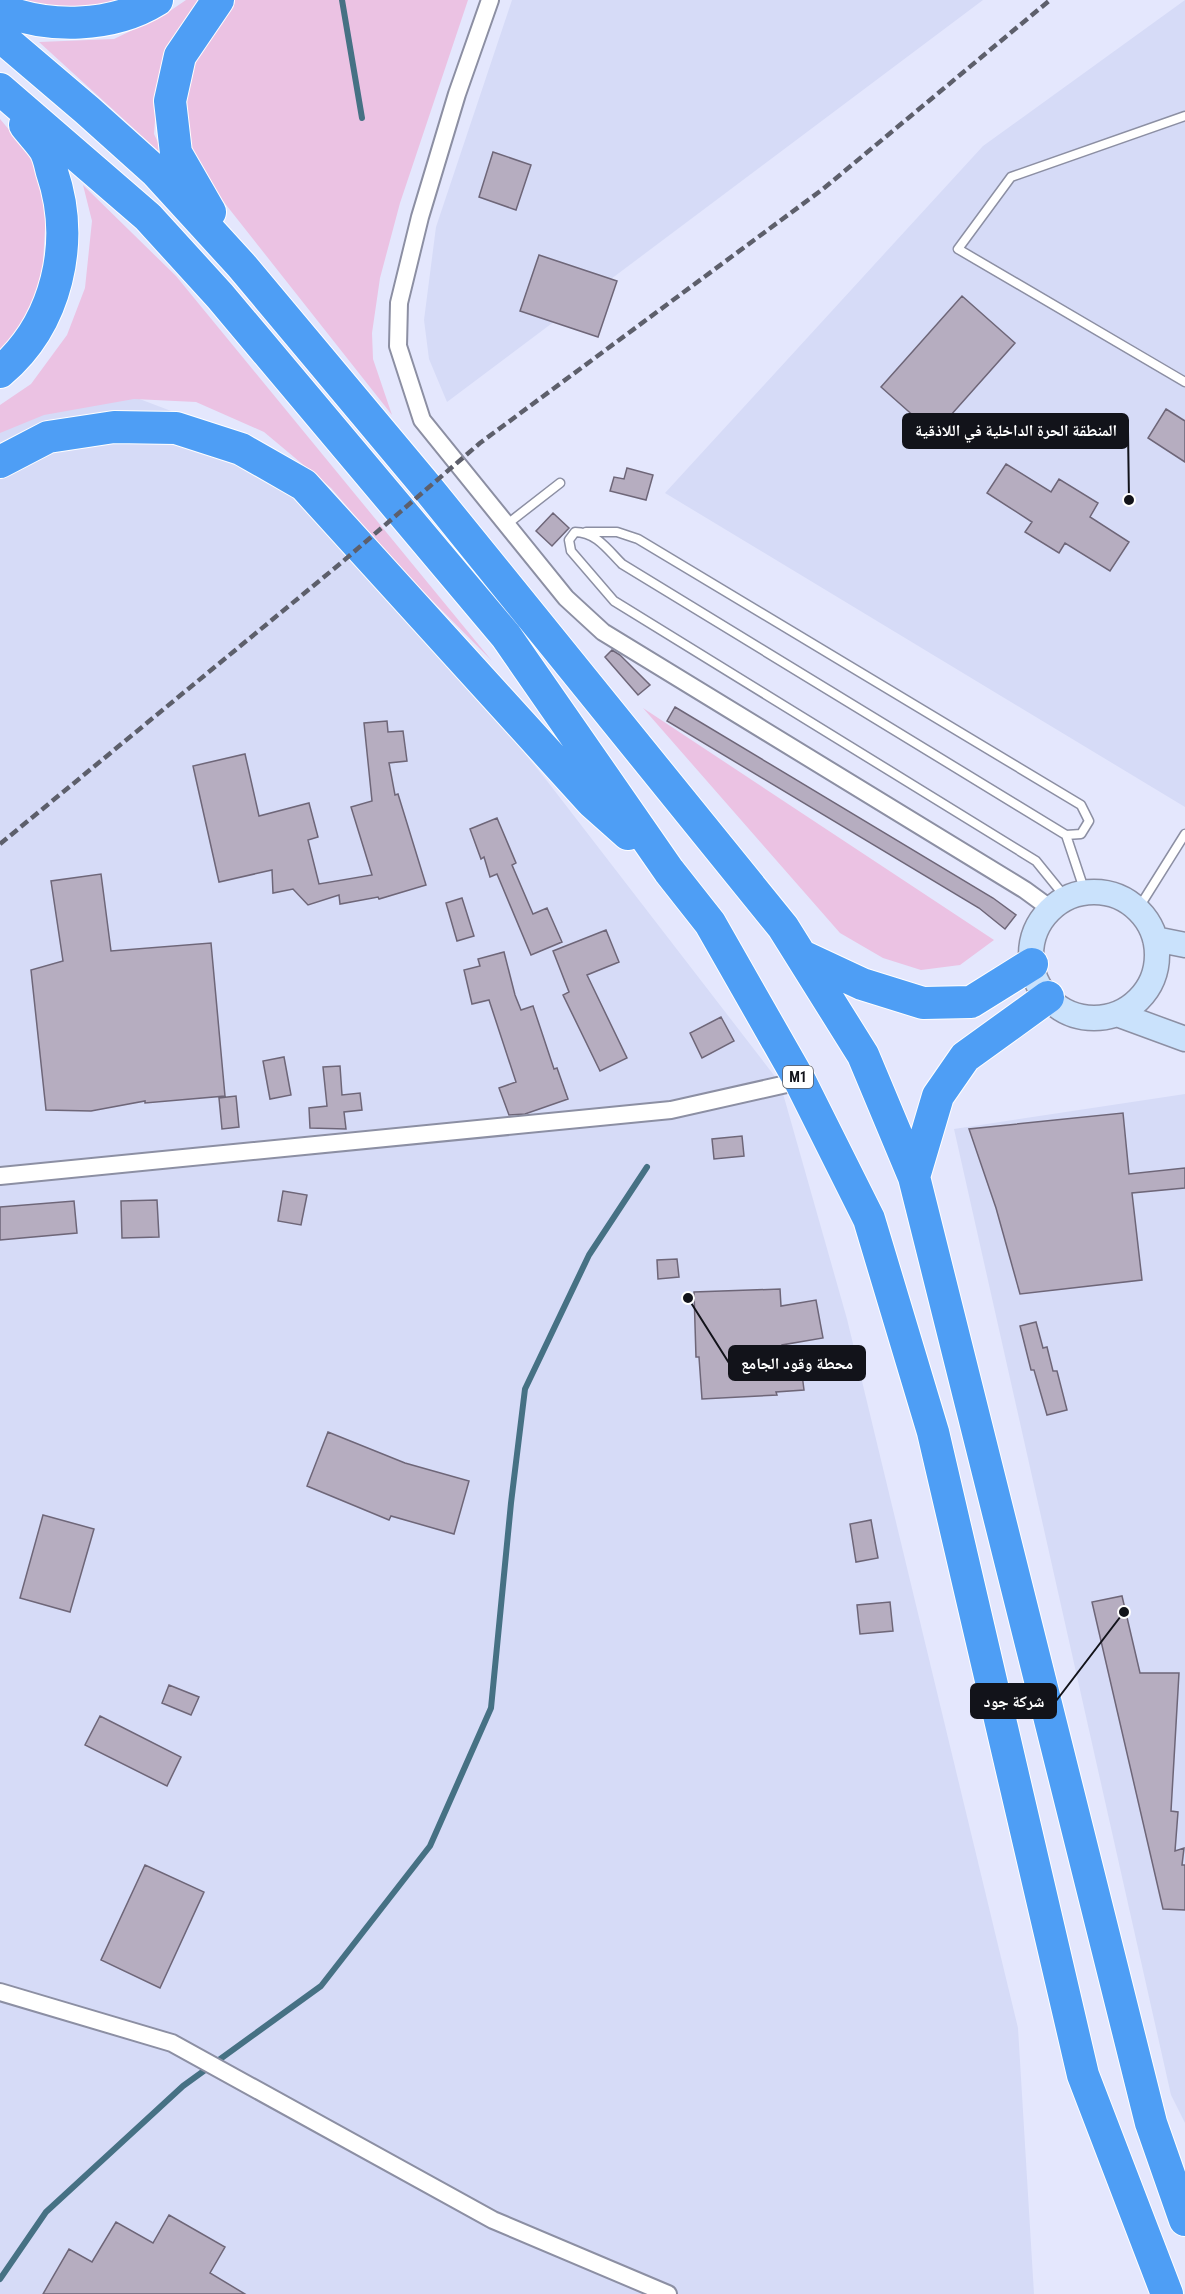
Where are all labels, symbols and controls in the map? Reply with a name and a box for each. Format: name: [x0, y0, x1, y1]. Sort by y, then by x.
callout: المنطقة الحرة الداخلية في اللاذقية: [903, 414, 1128, 448]
text: المنطقة الحرة الداخلية في اللاذقية: [915, 421, 1117, 443]
road number: M1: [783, 1066, 813, 1088]
callout: محطة وقود الجامع: [729, 1346, 865, 1380]
text: محطة وقود الجامع: [741, 1354, 853, 1374]
callout: شركة جود: [971, 1684, 1056, 1718]
text: شركة جود: [984, 1692, 1044, 1711]

